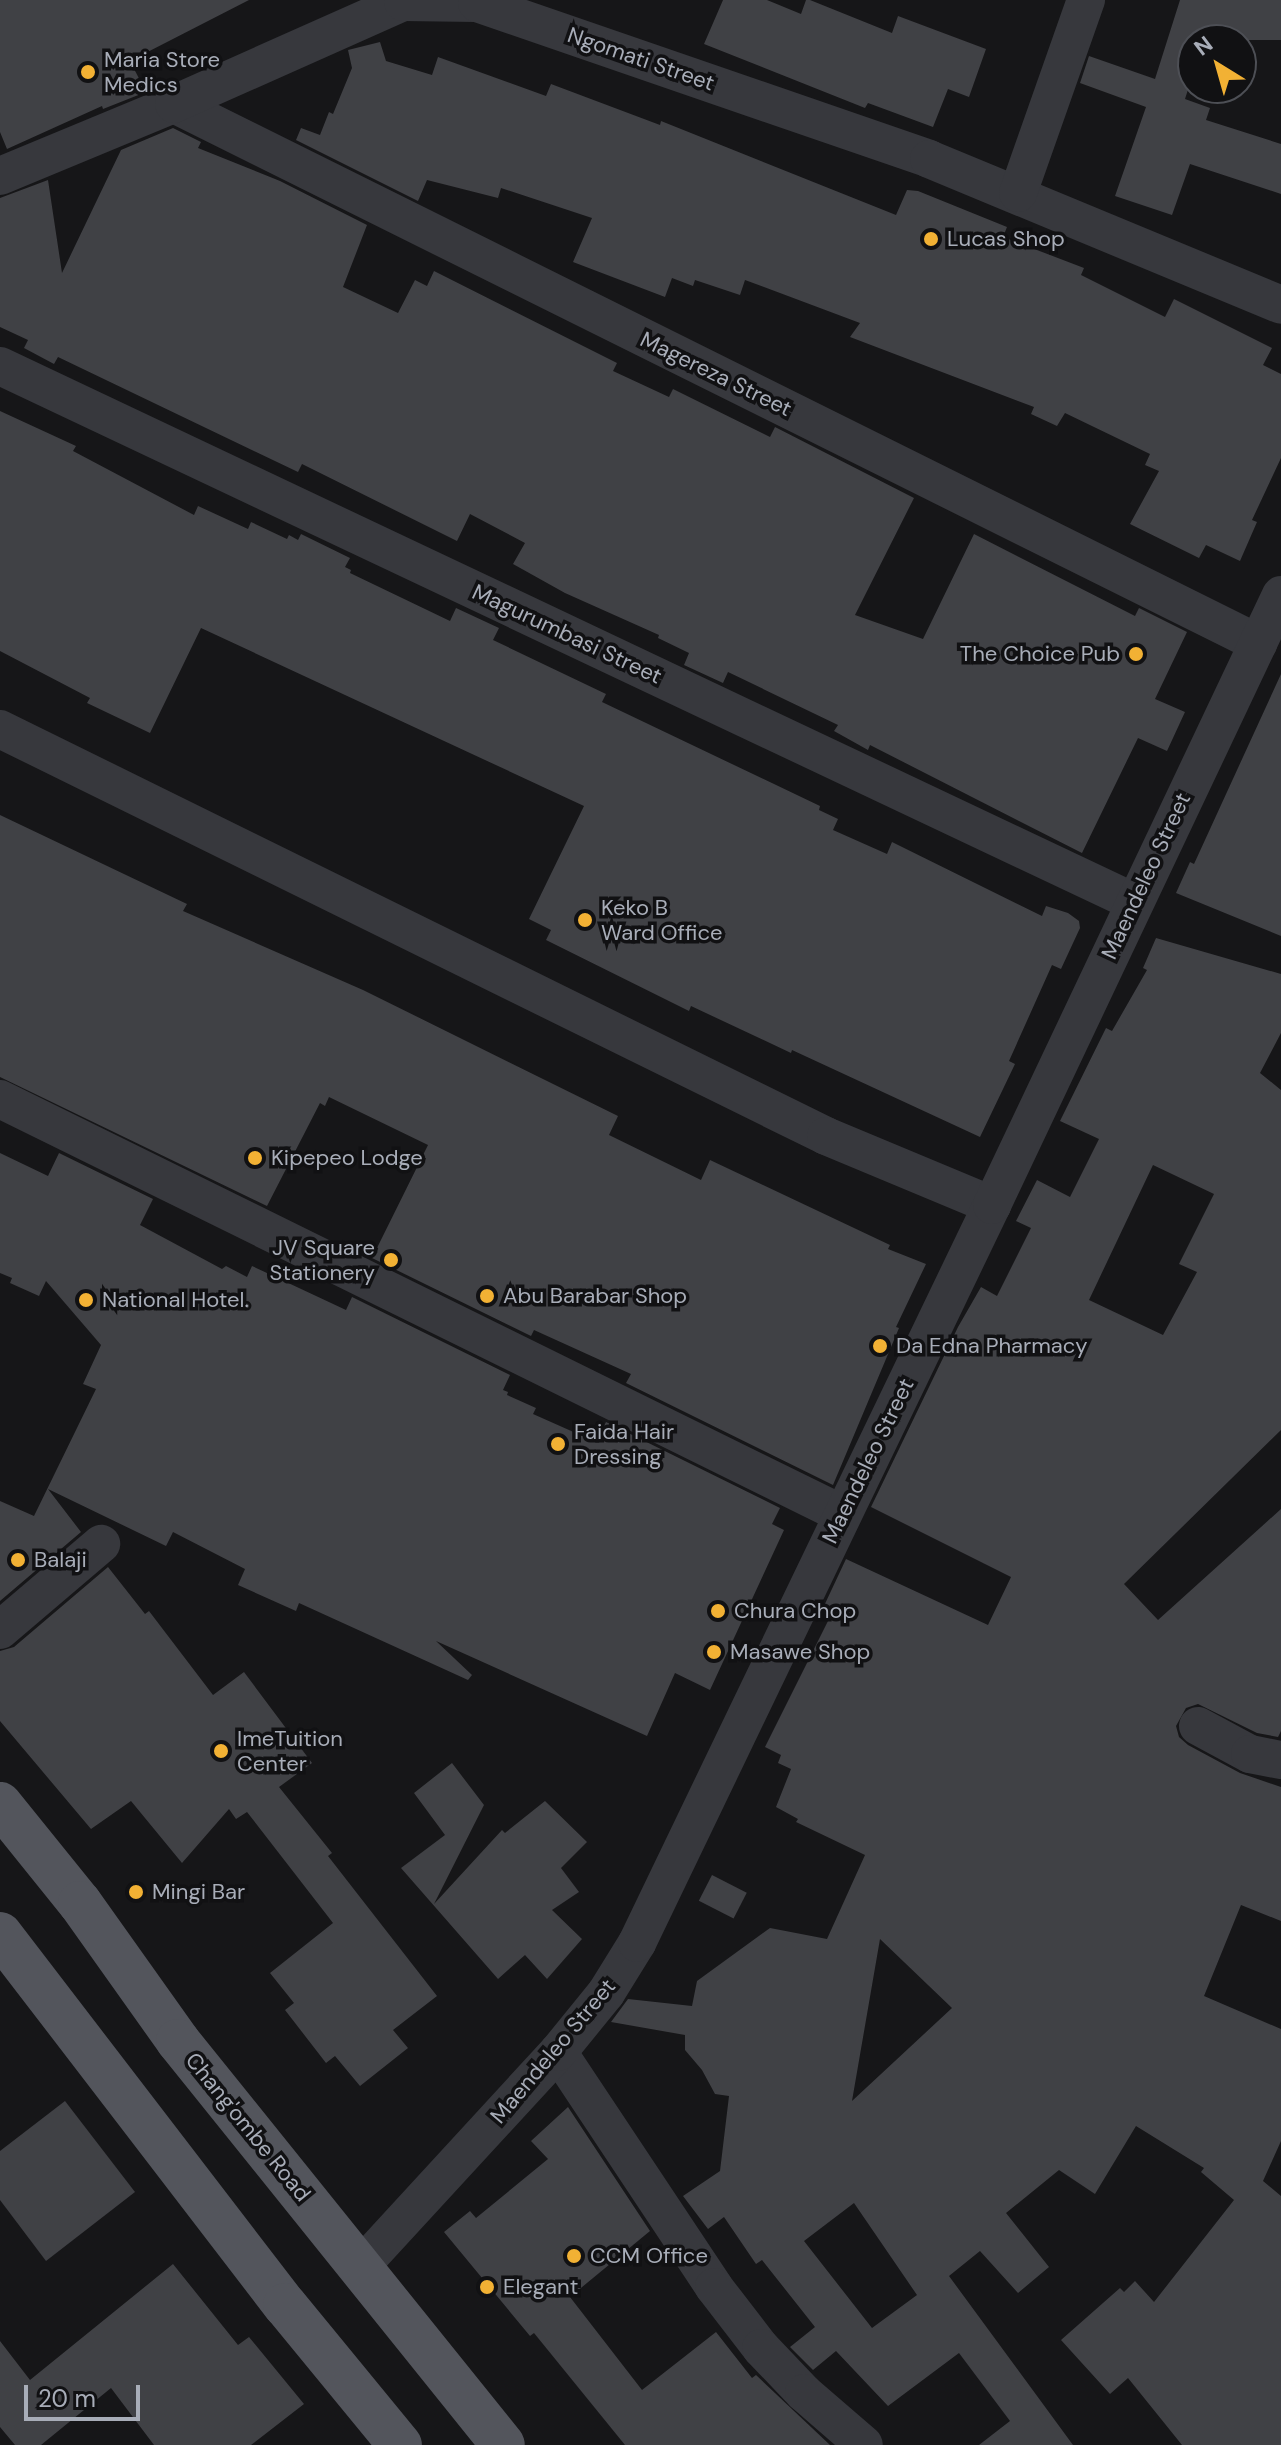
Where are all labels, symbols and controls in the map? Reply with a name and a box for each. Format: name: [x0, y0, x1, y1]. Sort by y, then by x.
street label: Ngomati Street: [564, 22, 718, 96]
north arrow: [1177, 24, 1257, 104]
text: N: [1188, 30, 1219, 62]
place label: Maria Store Medics: [104, 46, 220, 98]
marker: Maria Store Medics: [79, 63, 97, 81]
place label: Lucas Shop: [947, 226, 1065, 252]
marker: Lucas Shop: [922, 230, 940, 248]
street label: Magereza Street: [636, 326, 796, 422]
street label: Magurumbasi Street: [468, 579, 666, 689]
place label: The Choice Pub: [960, 641, 1120, 667]
marker: The Choice Pub: [1127, 645, 1145, 663]
street label: Maendeleo Street: [1096, 789, 1196, 963]
place label: Keko B Ward Office: [601, 894, 723, 946]
marker: Keko B Ward Office: [576, 911, 594, 929]
place label: Kipepeo Lodge: [271, 1145, 423, 1171]
marker: Kipepeo Lodge: [246, 1149, 264, 1167]
place label: JV Square Stationery: [270, 1234, 375, 1286]
marker: JV Square Stationery: [382, 1251, 400, 1269]
place label: Abu Barabar Shop: [503, 1283, 687, 1309]
place label: National Hotel.: [102, 1287, 249, 1313]
marker: Abu Barabar Shop: [478, 1287, 496, 1305]
marker: National Hotel.: [77, 1291, 95, 1309]
place label: Da Edna Pharmacy: [896, 1333, 1088, 1359]
marker: Da Edna Pharmacy: [871, 1337, 889, 1355]
street label: Maendeleo Street: [817, 1374, 919, 1548]
place label: Faida Hair Dressing: [574, 1418, 674, 1470]
marker: Faida Hair Dressing: [549, 1435, 567, 1453]
place label: Balaji: [34, 1547, 87, 1573]
marker: Balaji: [9, 1551, 27, 1569]
place label: Chura Chop: [734, 1598, 856, 1624]
marker: Chura Chop: [709, 1602, 727, 1620]
place label: Masawe Shop: [730, 1639, 870, 1665]
marker: Masawe Shop: [705, 1643, 723, 1661]
place label: ImeTuition Center: [237, 1725, 343, 1776]
marker: ImeTuition Center: [212, 1742, 230, 1760]
place label: Mingi Bar: [152, 1879, 245, 1905]
marker: Mingi Bar: [127, 1883, 145, 1901]
street label: Maendeleo Street: [485, 1973, 621, 2129]
street label: Chang'ombe Road: [180, 2047, 316, 2207]
place label: CCM Office: [590, 2243, 708, 2269]
marker: CCM Office: [565, 2247, 583, 2265]
place label: Elegant: [503, 2274, 578, 2300]
marker: Elegant: [478, 2278, 496, 2296]
scale bar: [28, 2369, 144, 2419]
text: 20 m: [38, 2383, 96, 2414]

